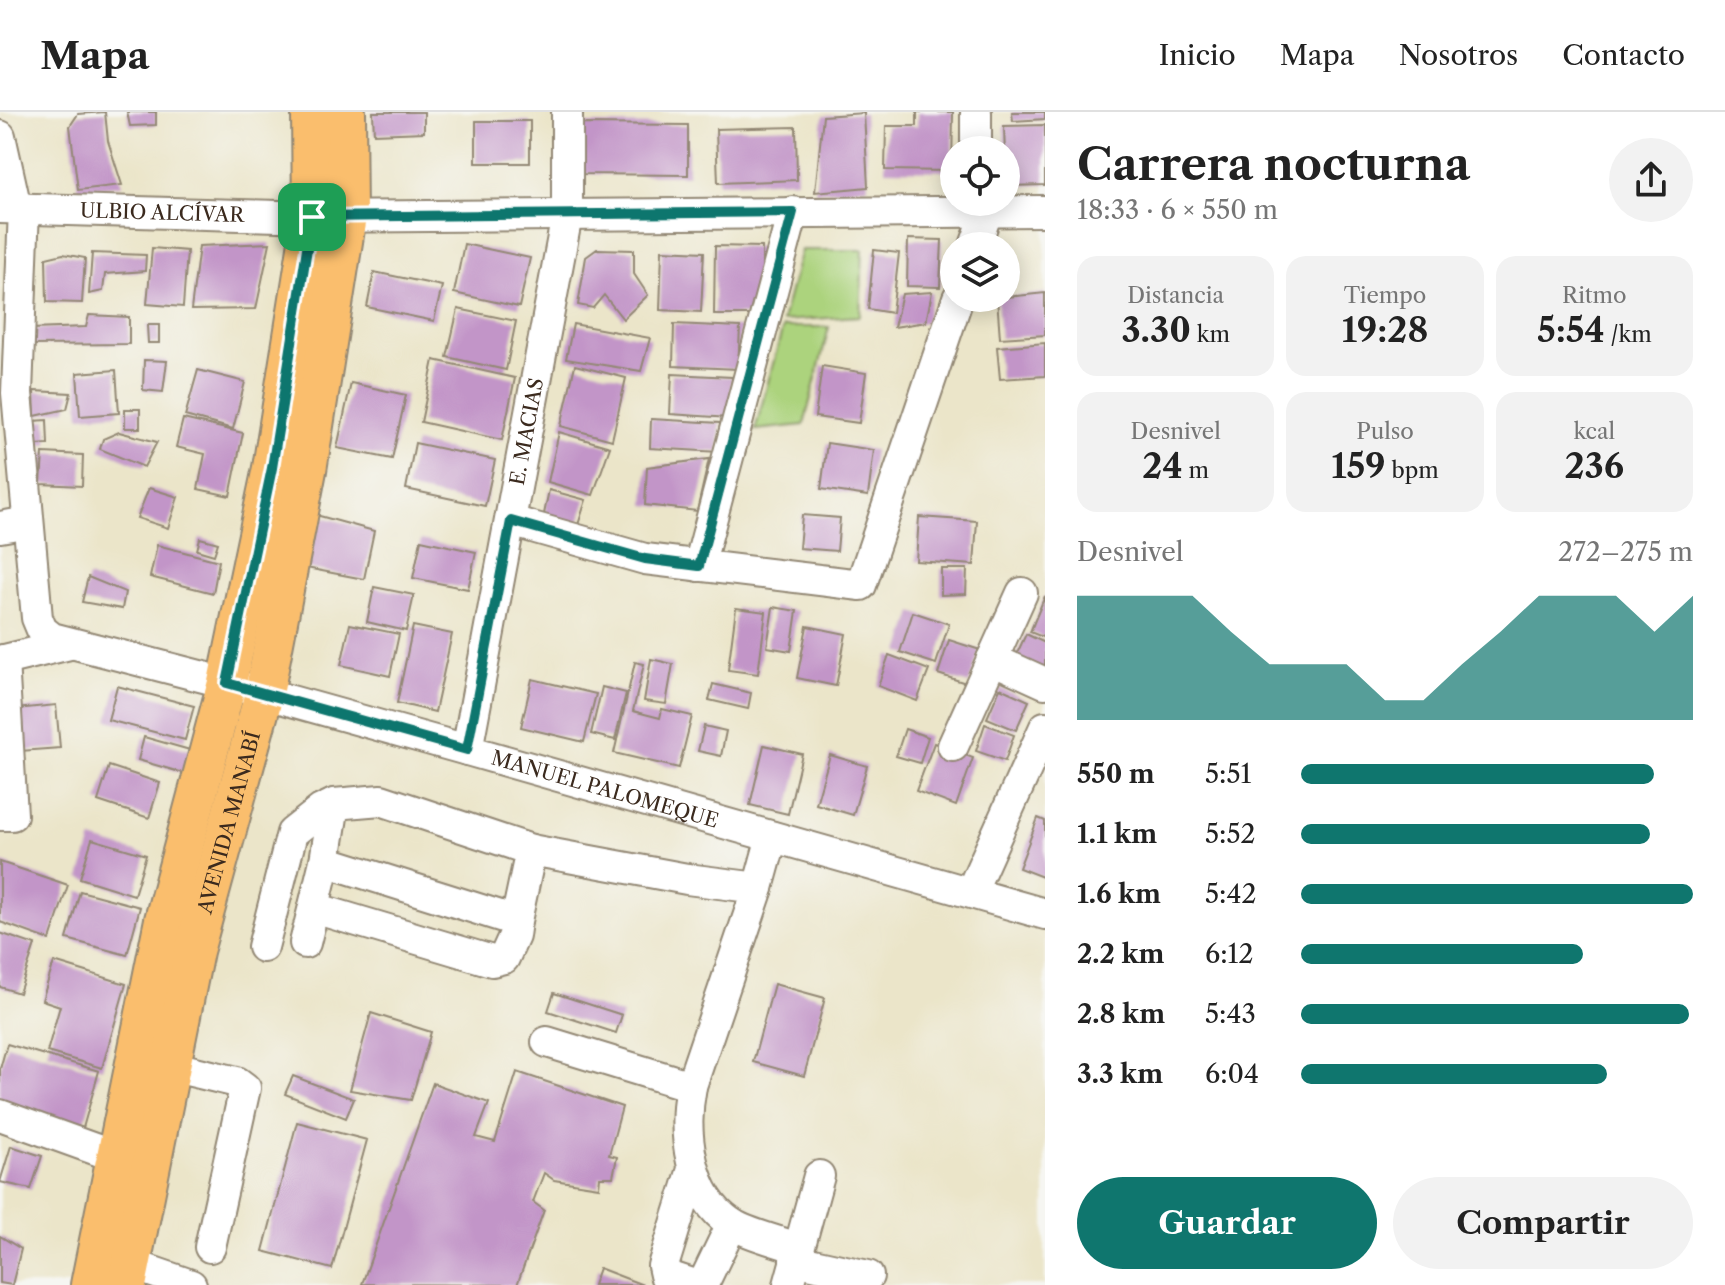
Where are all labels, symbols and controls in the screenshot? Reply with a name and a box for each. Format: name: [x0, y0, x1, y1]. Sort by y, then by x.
text: Mapa: [40, 32, 150, 79]
text: Inicio: [1159, 38, 1236, 72]
text: Mapa: [1280, 38, 1355, 72]
text: Nosotros: [1399, 38, 1518, 72]
text: Contacto: [1562, 38, 1685, 72]
map controls: [940, 136, 1020, 312]
button: locate: [940, 136, 1020, 216]
text: Carrera nocturna: [1077, 137, 1470, 191]
button: share: [1609, 138, 1693, 222]
pin: [278, 183, 346, 251]
text: 18:33 · 6 × 550 m: [1077, 194, 1278, 226]
icon: arrive: [290, 195, 334, 239]
street label: ULBIO ALCÍVAR: [80, 198, 246, 227]
button: layers: [940, 232, 1020, 312]
text: Distancia: [1127, 282, 1224, 309]
text: Tiempo: [1344, 282, 1426, 309]
text: Ritmo: [1562, 282, 1627, 309]
text: 3.30: [1121, 309, 1191, 351]
text: 19:28: [1342, 309, 1428, 351]
text: 5:54: [1537, 309, 1605, 351]
text: km: [1191, 321, 1230, 348]
text: /km: [1605, 321, 1652, 348]
street label: E. MACIAS: [505, 376, 548, 487]
text: Desnivel: [1131, 418, 1221, 445]
text: Pulso: [1356, 418, 1414, 445]
text: kcal: [1574, 418, 1615, 445]
text: 24: [1142, 445, 1183, 487]
text: 159: [1331, 445, 1386, 487]
text: 236: [1565, 445, 1624, 487]
text: m: [1183, 457, 1209, 484]
text: bpm: [1386, 457, 1439, 484]
text: Desnivel: [1077, 536, 1184, 568]
text: 272–275 m: [1558, 536, 1693, 568]
street label: AVENIDA MANABÍ: [192, 728, 265, 917]
street label: MANUEL PALOMEQUE: [489, 746, 721, 833]
text: 550 m: [1077, 758, 1155, 790]
text: 5:51: [1205, 758, 1251, 790]
text: 1.1 km: [1077, 818, 1157, 850]
text: 5:52: [1205, 818, 1255, 850]
text: 1.6 km: [1077, 878, 1161, 910]
text: 5:42: [1205, 878, 1256, 910]
text: 2.2 km: [1077, 938, 1164, 970]
text: 6:12: [1205, 938, 1253, 970]
text: 2.8 km: [1077, 998, 1165, 1030]
text: 5:43: [1205, 998, 1256, 1030]
text: 3.3 km: [1077, 1058, 1163, 1090]
text: 6:04: [1205, 1058, 1259, 1090]
button: Guardar: [1077, 1177, 1377, 1269]
button: Compartir: [1393, 1177, 1693, 1269]

